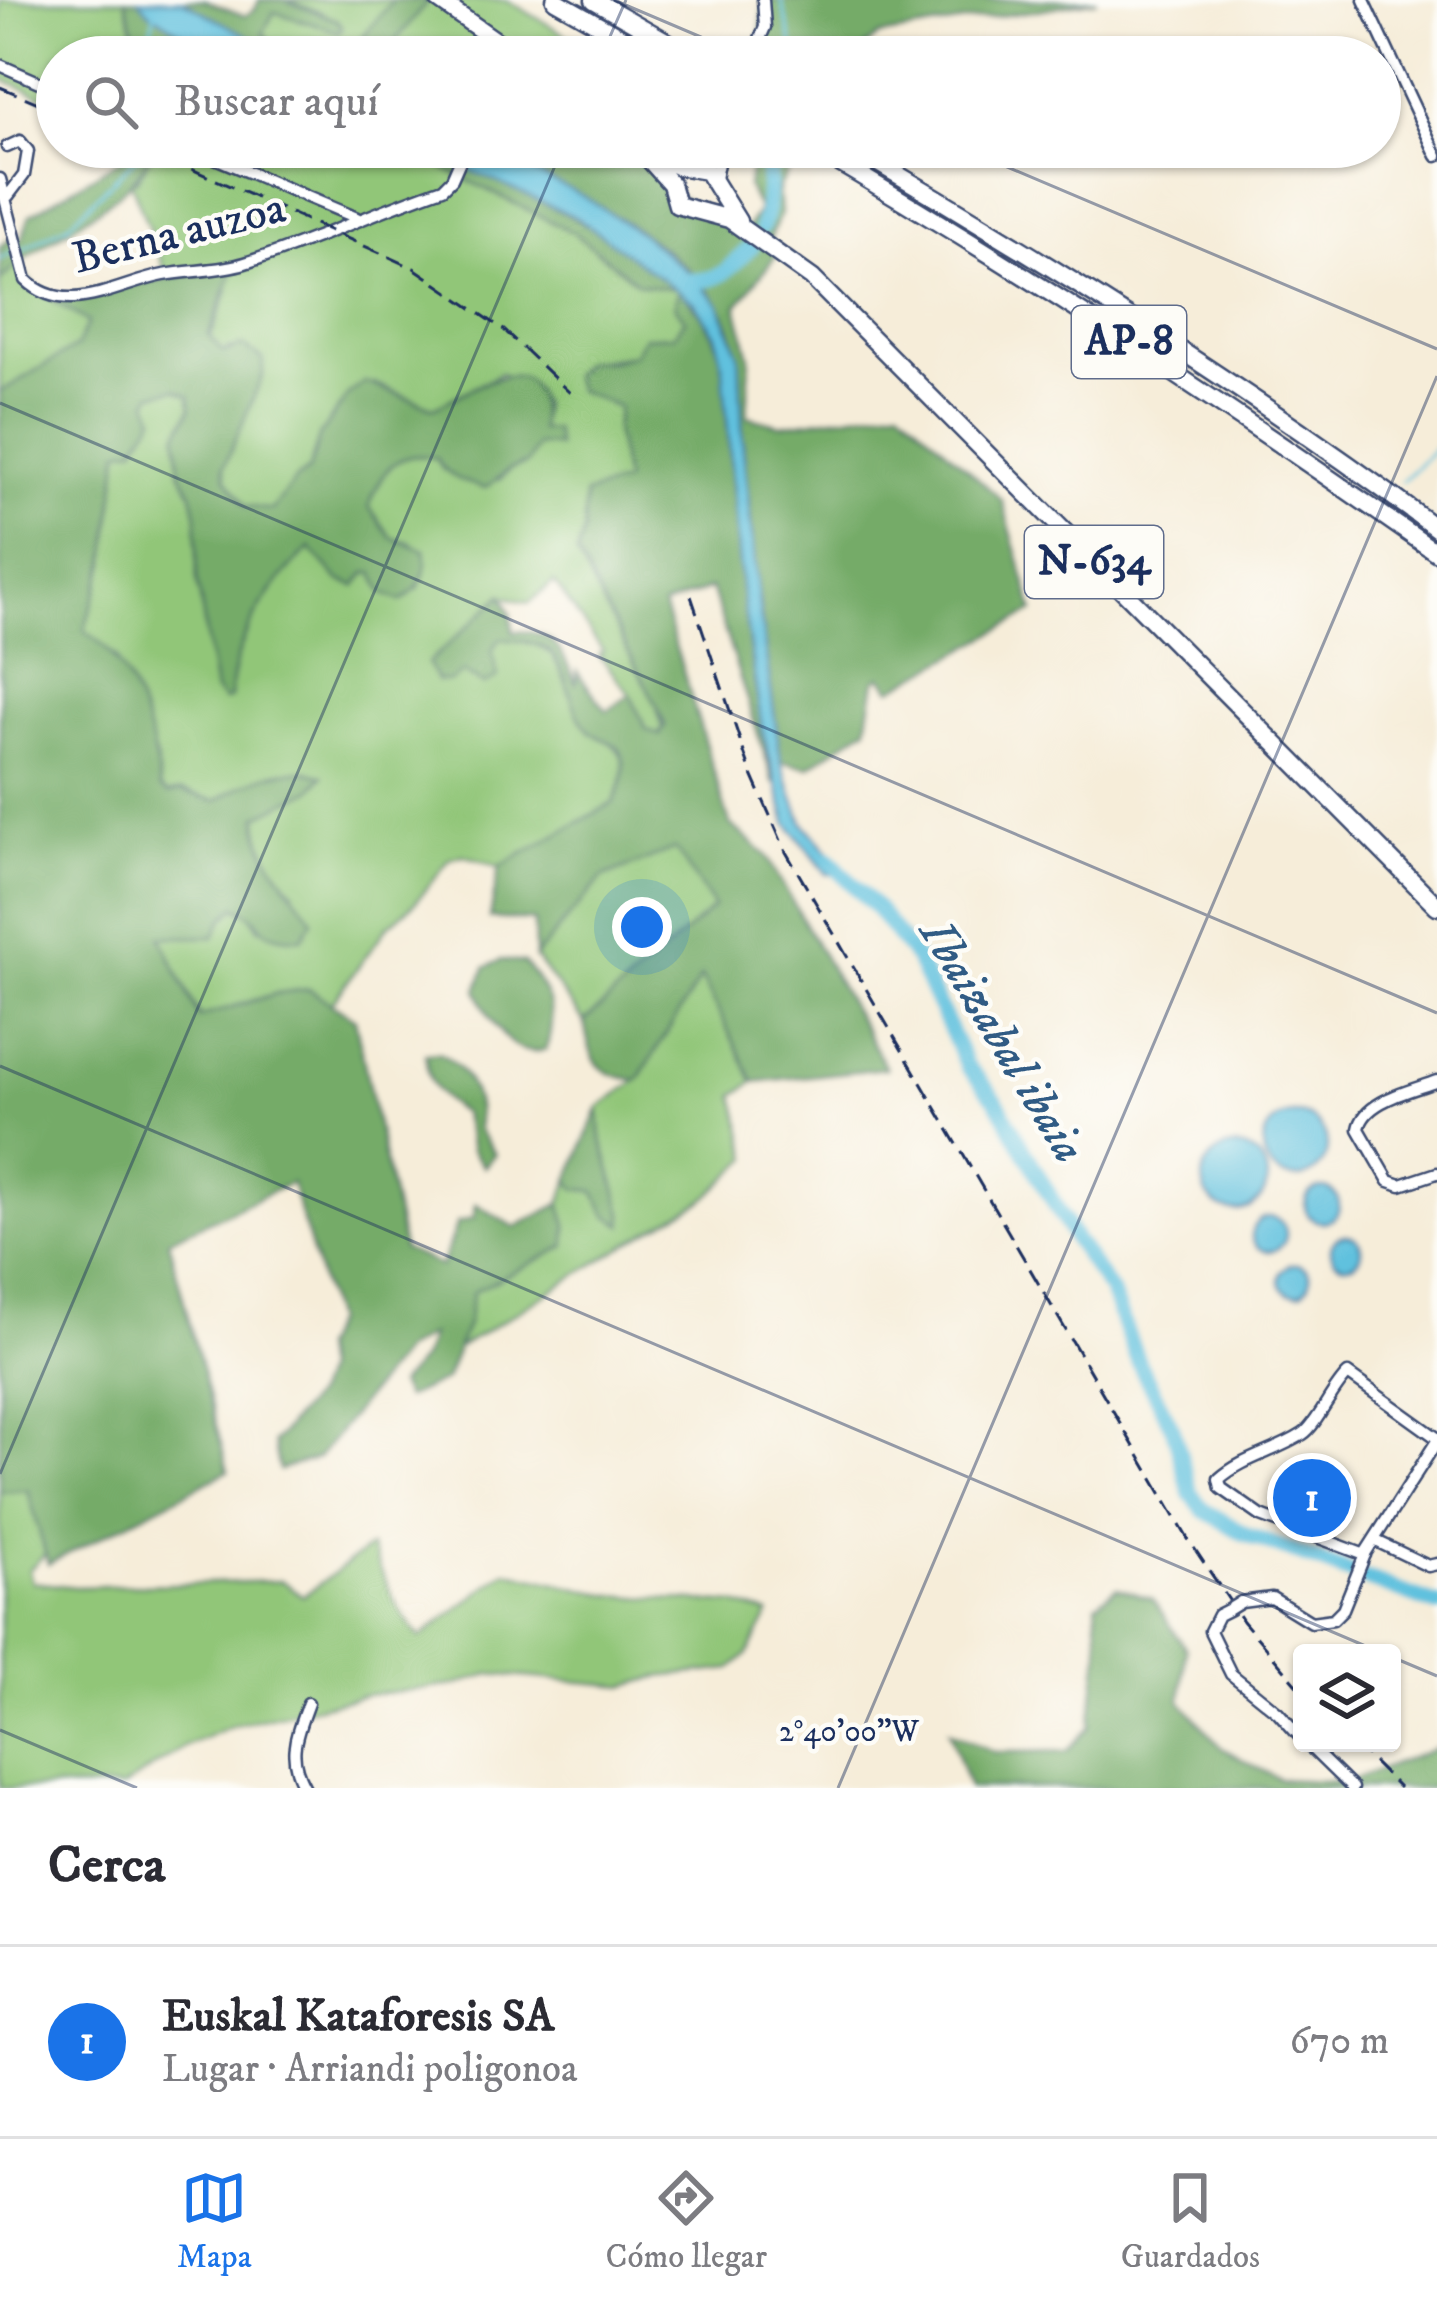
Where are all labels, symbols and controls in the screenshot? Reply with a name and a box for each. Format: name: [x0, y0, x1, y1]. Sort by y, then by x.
search box: [36, 36, 1401, 168]
icon: search: [78, 69, 144, 135]
text: Buscar aquí: [174, 74, 379, 130]
street label: Berna auzoa: [67, 181, 291, 287]
road number: AP-8: [1072, 306, 1186, 378]
road number: N-634: [1025, 526, 1163, 598]
your location: [612, 897, 672, 957]
water label: Ibaizabal ibaia: [904, 905, 1098, 1174]
pin: 1: [1273, 1453, 1351, 1543]
map controls: [1293, 1644, 1401, 1752]
button: layers: [1293, 1644, 1401, 1752]
text: 2°40'00"W: [779, 1714, 920, 1751]
text: Cerca: [48, 1834, 165, 1898]
text: Euskal Kataforesis SA: [162, 1989, 554, 2045]
text: 1: [80, 2017, 94, 2066]
text: 670 m: [1290, 2017, 1389, 2066]
text: Lugar · Arriandi poligonoa: [162, 2045, 578, 2094]
tab: Mapa: [177, 2165, 252, 2278]
tab: Cómo llegar: [605, 2165, 767, 2278]
tab: Guardados: [1121, 2165, 1260, 2278]

